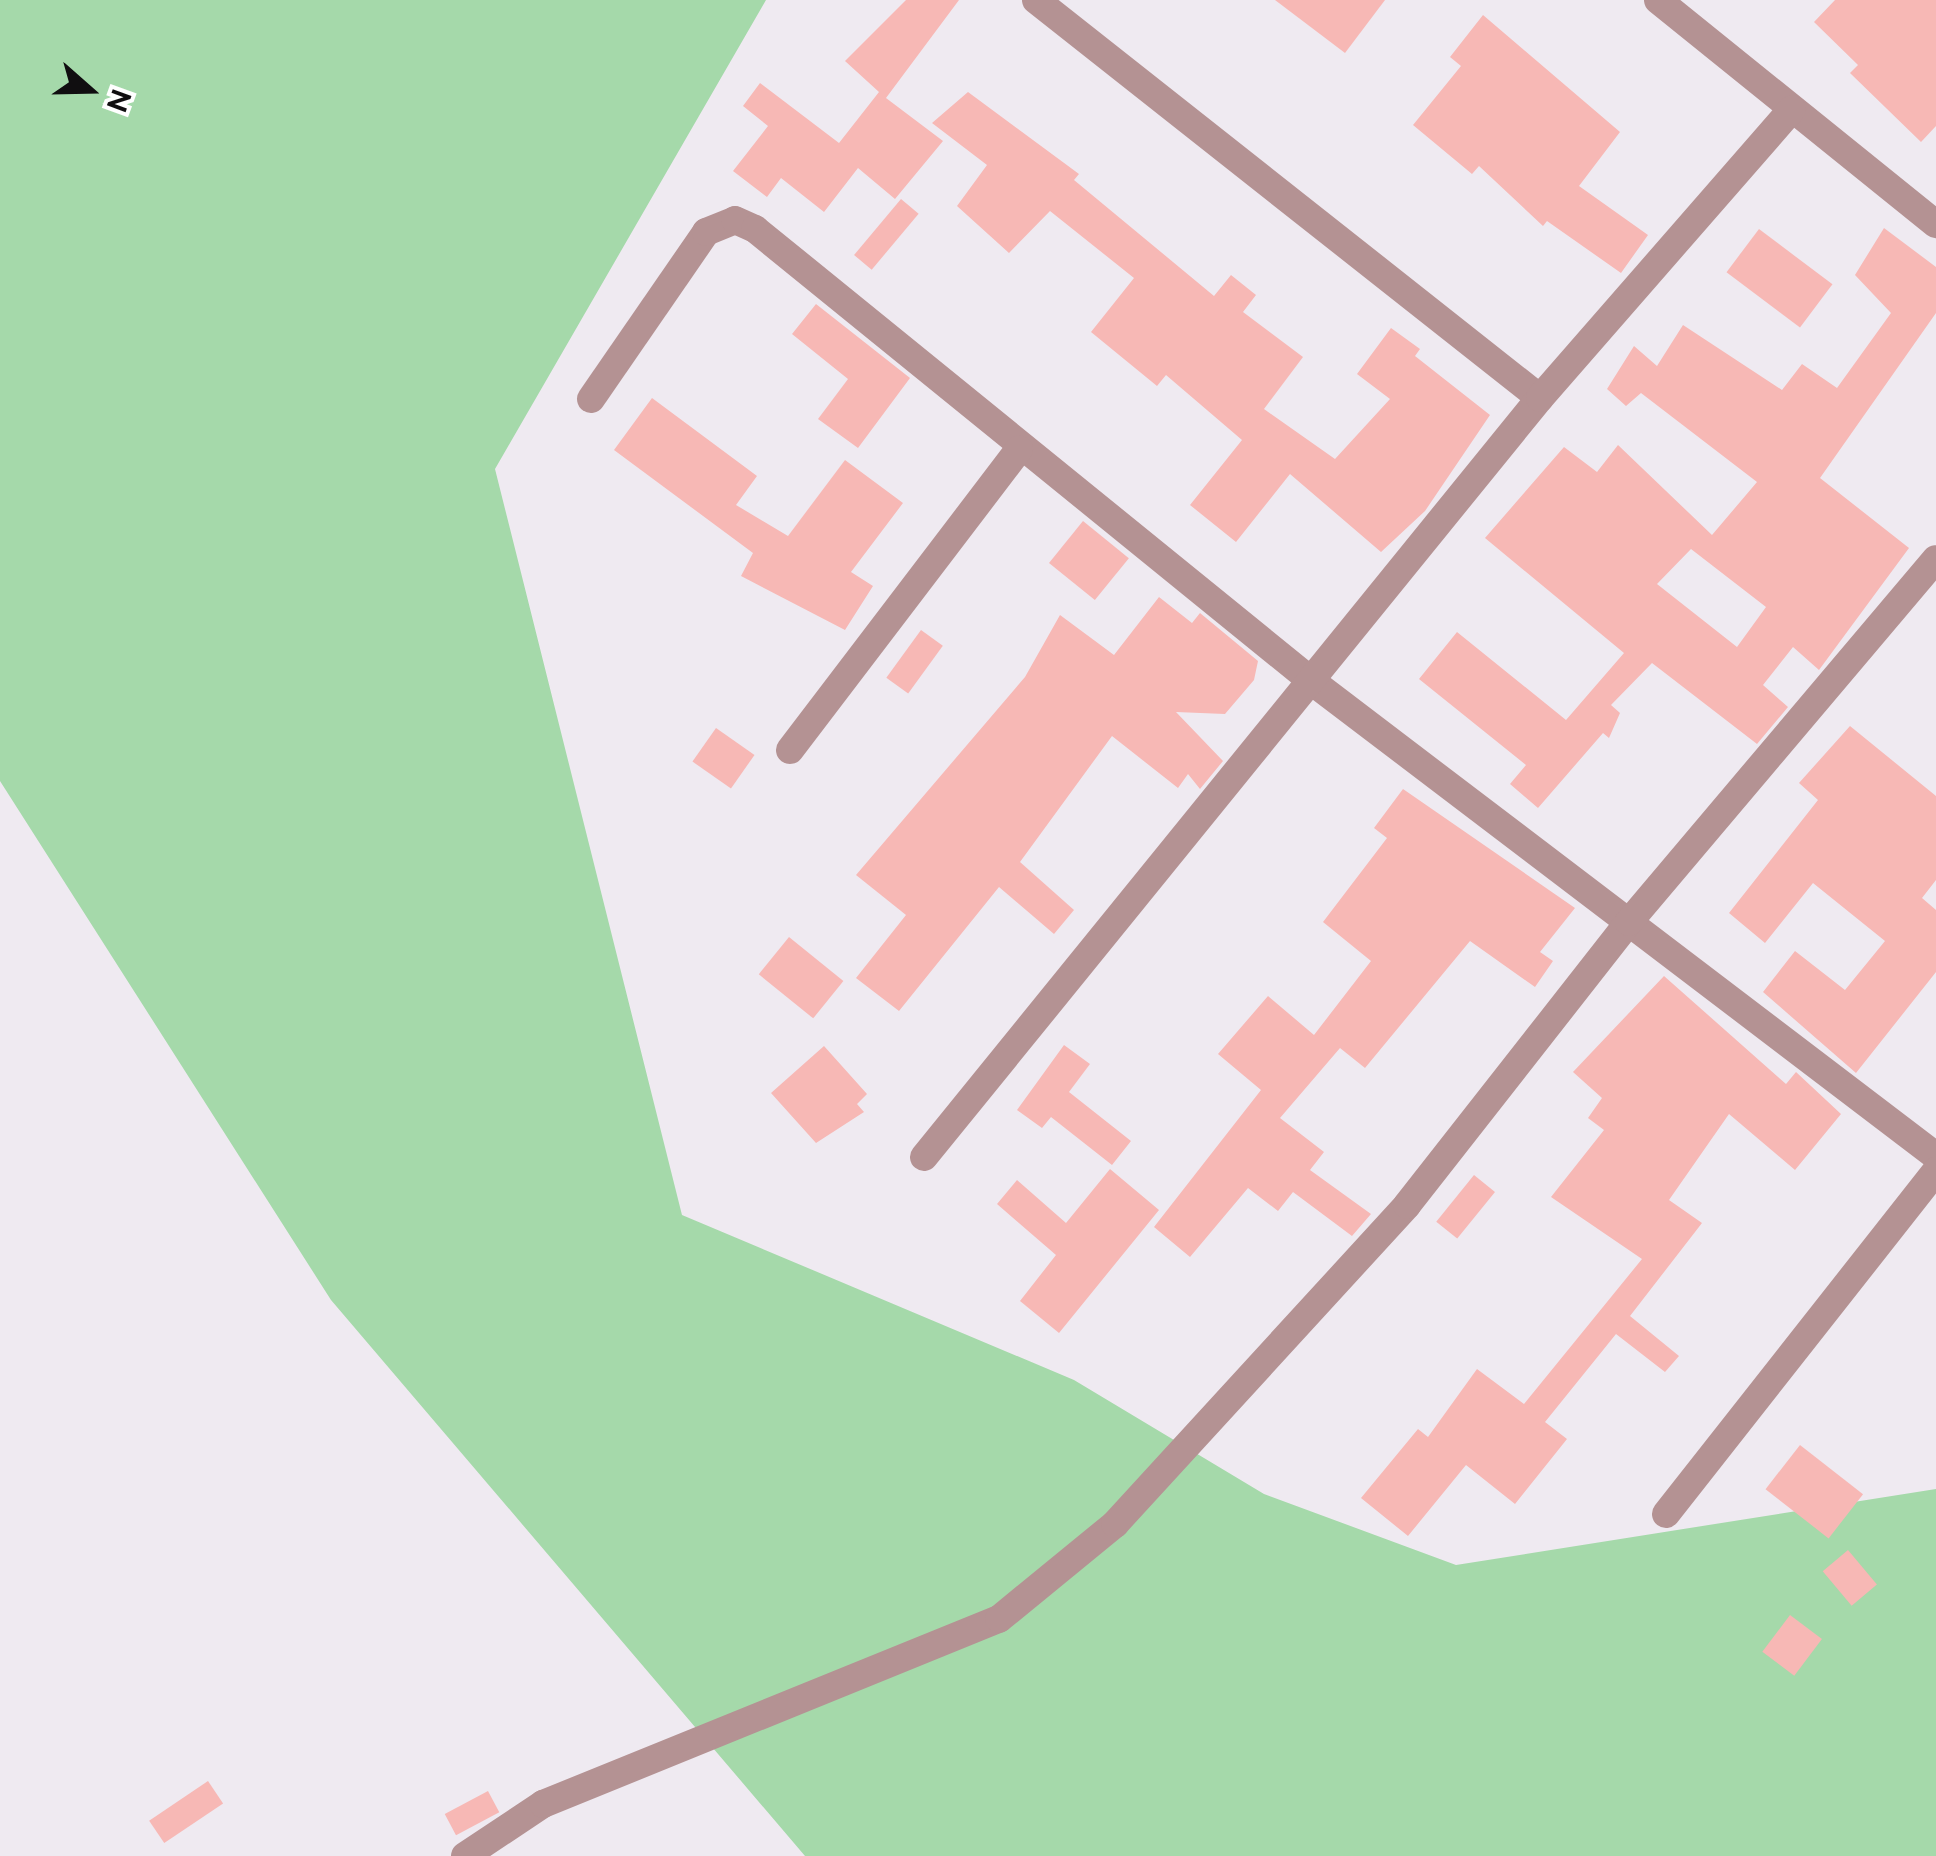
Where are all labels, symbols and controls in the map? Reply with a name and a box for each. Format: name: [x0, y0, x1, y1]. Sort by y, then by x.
north arrow: [40, 40, 140, 140]
text: N: [100, 85, 138, 116]

